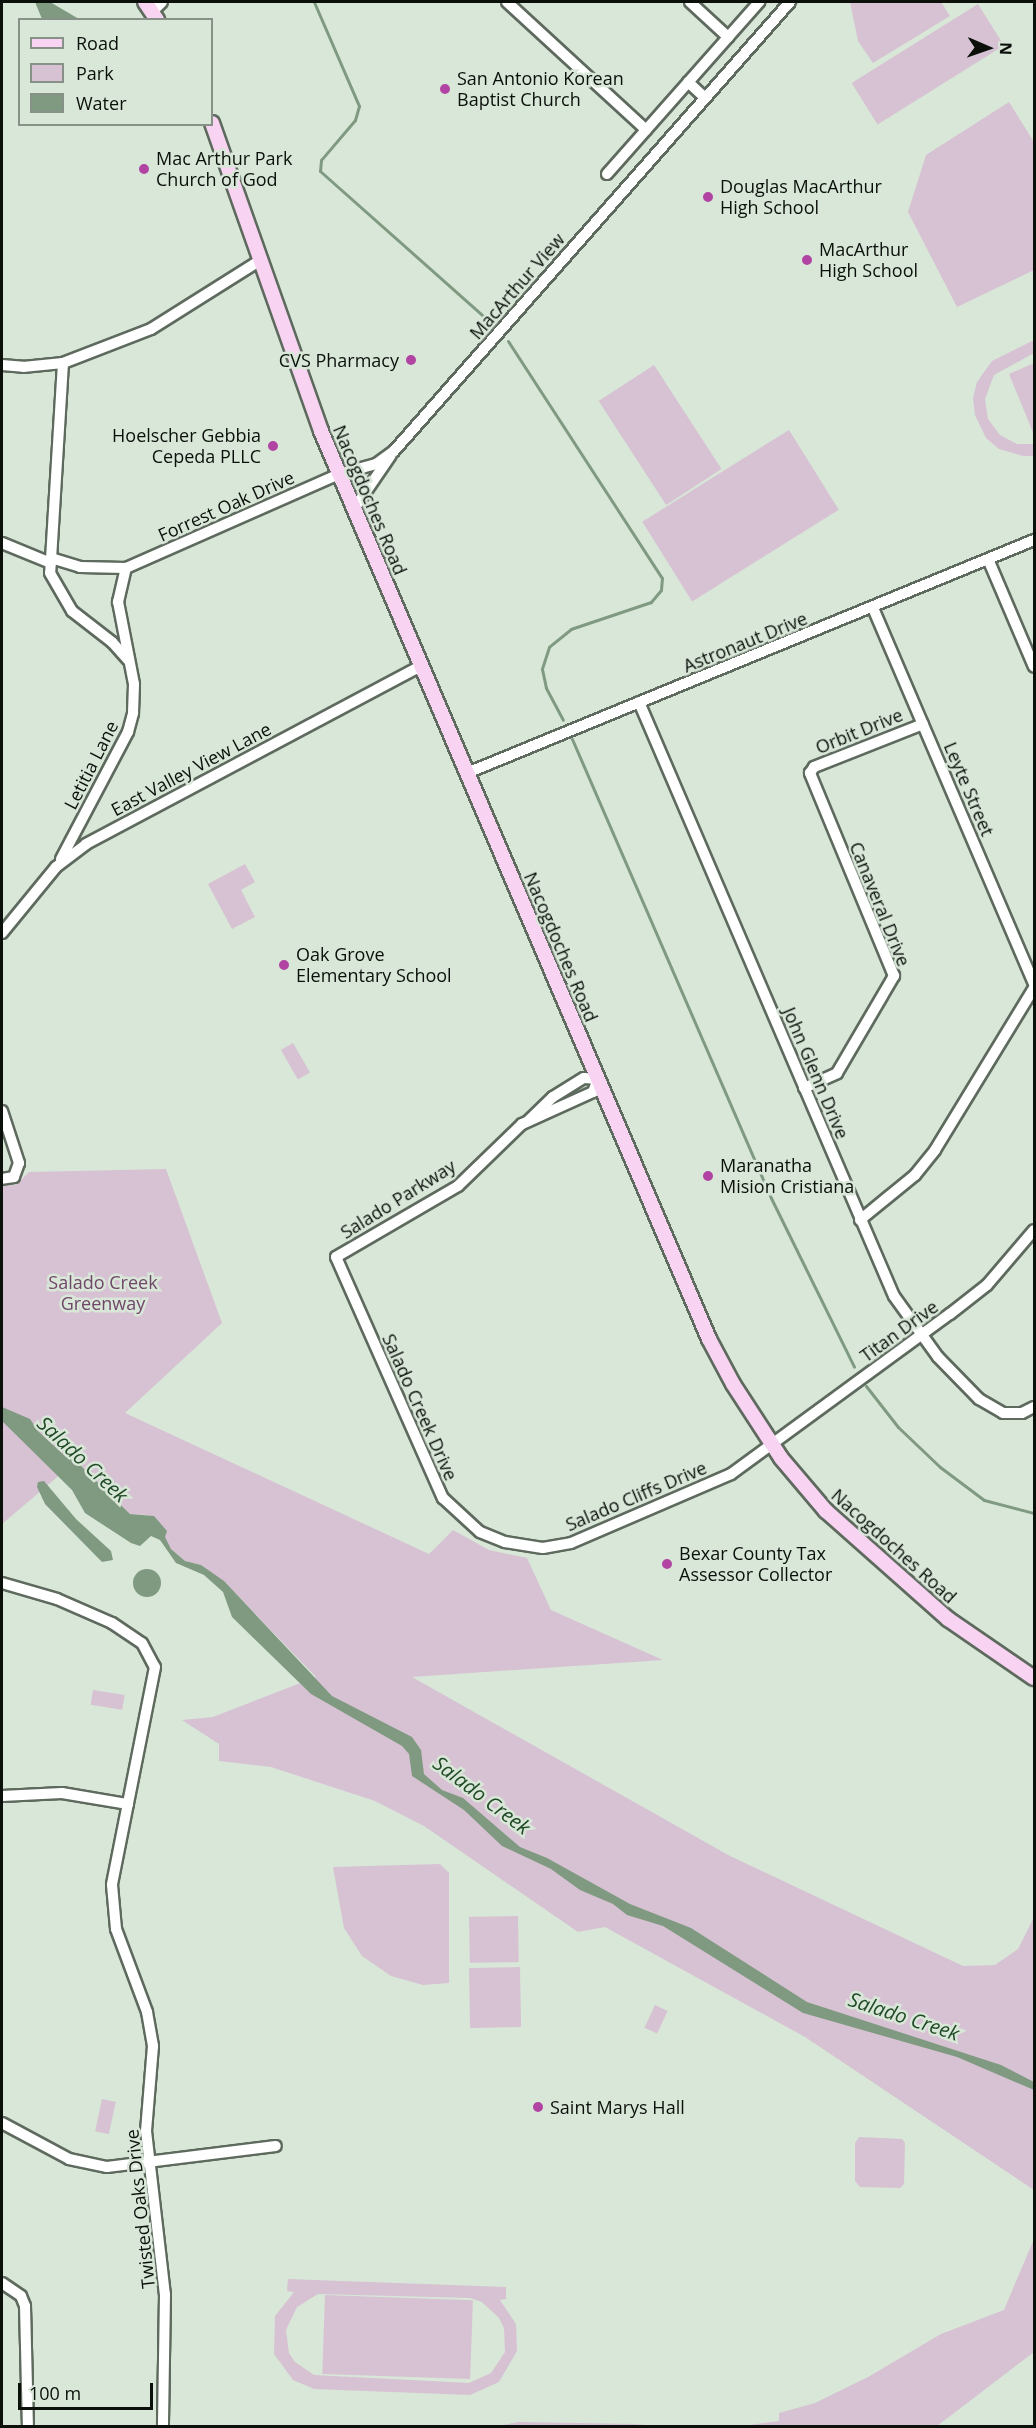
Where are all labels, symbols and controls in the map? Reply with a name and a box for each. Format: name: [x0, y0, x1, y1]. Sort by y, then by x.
legend: [18, 18, 213, 126]
north arrow: [958, 18, 1018, 78]
text: Road: [76, 31, 119, 55]
text: N: [995, 42, 1017, 56]
text: Park: [76, 61, 114, 85]
place label: San Antonio Korean Baptist Church: [457, 68, 624, 110]
marker: San Antonio Korean Baptist Church: [438, 82, 452, 96]
text: Water: [76, 91, 127, 115]
place label: Mac Arthur Park Church of God: [156, 148, 292, 190]
marker: Mac Arthur Park Church of God: [137, 162, 151, 176]
place label: Douglas MacArthur High School: [720, 176, 882, 219]
marker: Douglas MacArthur High School: [701, 190, 715, 204]
street label: MacArthur View: [465, 229, 569, 343]
place label: MacArthur High School: [819, 239, 918, 282]
marker: MacArthur High School: [800, 253, 814, 267]
place label: CVS Pharmacy: [279, 349, 399, 371]
marker: CVS Pharmacy: [404, 353, 418, 367]
street label: Nacogdoches Road: [329, 422, 411, 578]
place label: Hoelscher Gebbia Cepeda PLLC: [112, 425, 261, 468]
marker: Hoelscher Gebbia Cepeda PLLC: [266, 439, 280, 453]
street label: Forrest Oak Drive: [155, 466, 297, 546]
street label: Astronaut Drive: [680, 607, 810, 677]
street label: Orbit Drive: [812, 704, 906, 758]
street label: Letitia Lane: [59, 717, 123, 813]
street label: East Valley View Lane: [107, 718, 275, 820]
street label: Leyte Street: [940, 739, 998, 839]
street label: Canaveral Drive: [845, 839, 915, 969]
street label: Nacogdoches Road: [520, 869, 602, 1025]
place label: Oak Grove Elementary School: [296, 944, 452, 986]
marker: Oak Grove Elementary School: [277, 958, 291, 972]
street label: John Glenn Drive: [779, 1004, 853, 1142]
street label: Salado Parkway: [336, 1155, 460, 1243]
place label: Maranatha Mision Cristiana: [720, 1155, 854, 1198]
marker: Maranatha Mision Cristiana: [701, 1169, 715, 1183]
park label: Salado Creek Greenway: [48, 1272, 158, 1314]
street label: Titan Drive: [856, 1296, 942, 1366]
street label: Salado Creek Drive: [378, 1330, 462, 1484]
water label: Salado Creek: [33, 1411, 133, 1507]
street label: Salado Cliffs Drive: [562, 1457, 710, 1535]
street label: Nacogdoches Road: [827, 1484, 961, 1608]
place label: Bexar County Tax Assessor Collector: [679, 1543, 832, 1586]
marker: Bexar County Tax Assessor Collector: [660, 1557, 674, 1571]
water label: Salado Creek: [429, 1751, 535, 1839]
water label: Salado Creek: [846, 1987, 962, 2045]
place label: Saint Marys Hall: [550, 2096, 685, 2118]
marker: Saint Marys Hall: [531, 2100, 545, 2114]
street label: Twisted Oaks Drive: [121, 2128, 159, 2290]
scale bar: [21, 2371, 156, 2409]
text: 100 m: [29, 2381, 81, 2405]

